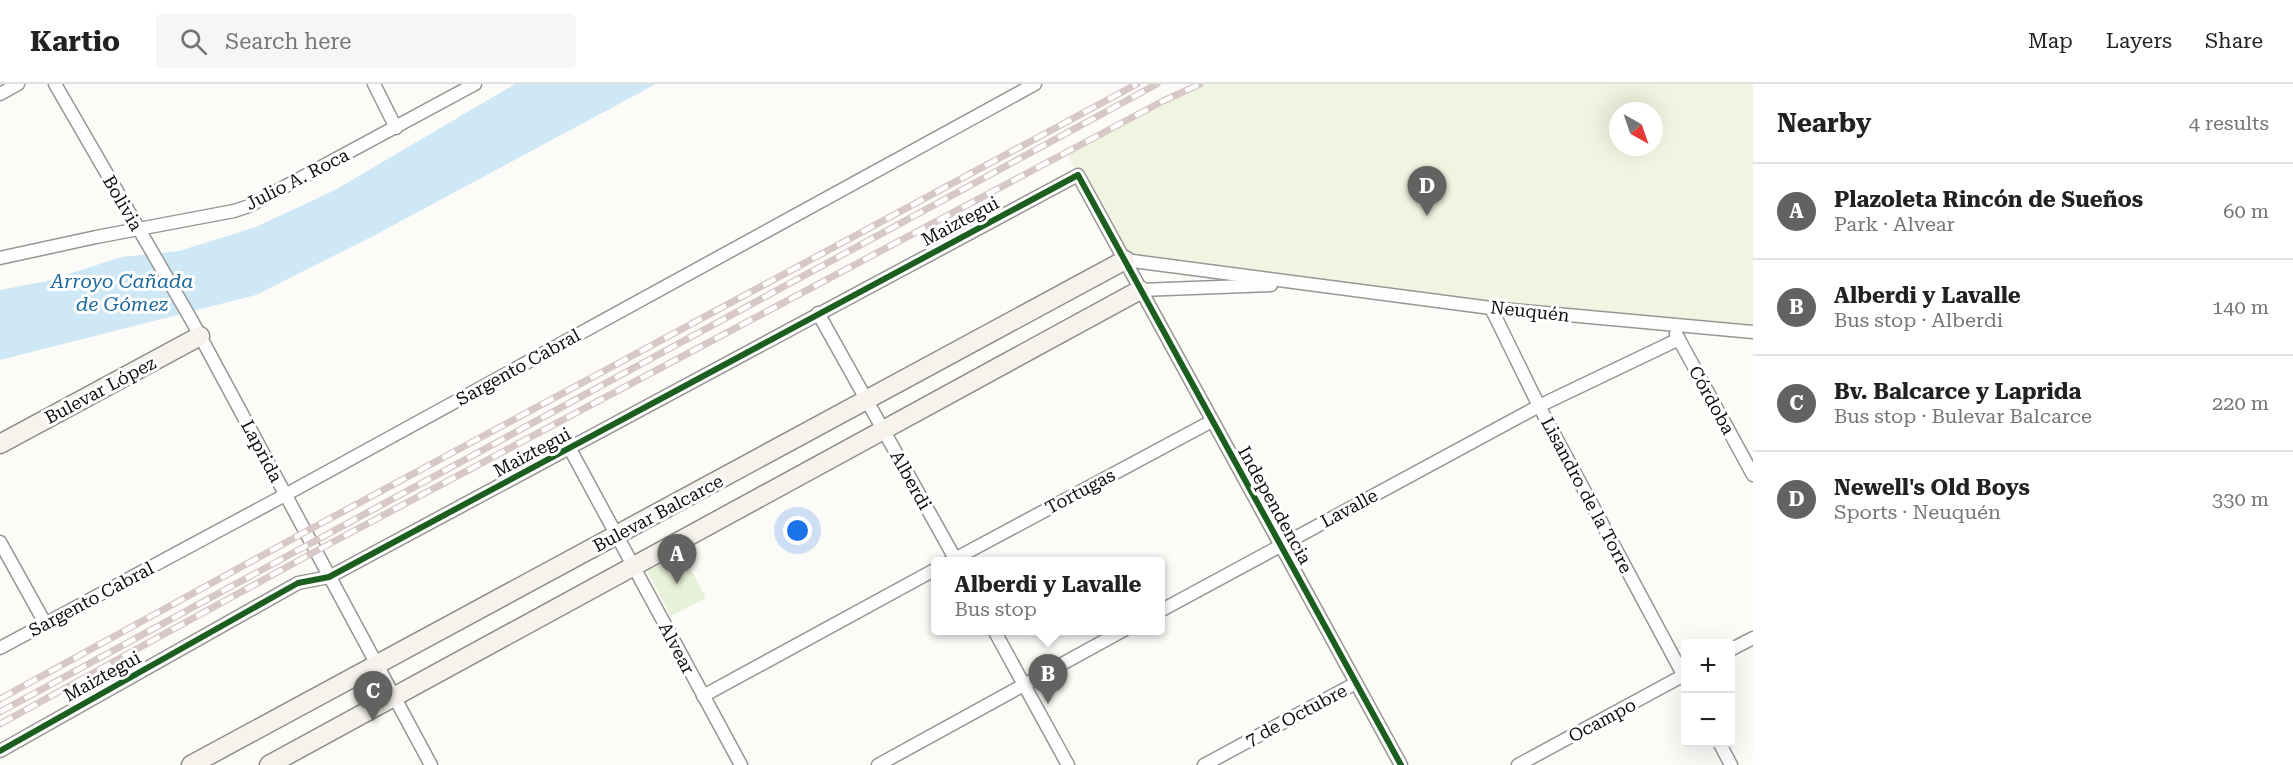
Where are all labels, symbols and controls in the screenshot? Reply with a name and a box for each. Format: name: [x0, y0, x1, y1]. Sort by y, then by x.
search box: [156, 14, 576, 68]
text: Kartio: [30, 25, 120, 58]
icon: search: [177, 25, 210, 58]
text: Search here: [225, 29, 351, 54]
text: Map: [2028, 29, 2073, 53]
text: Layers: [2106, 29, 2172, 53]
text: Share: [2205, 29, 2263, 53]
north arrow: [1609, 102, 1663, 156]
text: Nearby: [1777, 108, 1871, 138]
text: 4 results: [2189, 111, 2269, 135]
street label: Julio A. Roca: [242, 144, 353, 214]
pin: D: [1408, 166, 1446, 216]
street label: Bolivia: [99, 172, 147, 235]
text: Plazoleta Rincón de Sueños: [1834, 187, 2143, 212]
street label: Maiztegui: [918, 192, 1003, 250]
text: A: [1789, 199, 1804, 223]
text: 60 m: [2223, 199, 2269, 223]
text: Park · Alvear: [1834, 212, 1955, 236]
water label: Arroyo Cañada de Gómez: [50, 269, 193, 316]
text: Alberdi y Lavalle: [1834, 283, 2021, 308]
text: B: [1789, 295, 1804, 319]
text: 140 m: [2212, 295, 2269, 319]
street label: Neuquén: [1489, 296, 1571, 326]
text: Bus stop · Alberdi: [1834, 308, 2003, 332]
street label: Sargento Cabral: [452, 324, 584, 410]
street label: Bulevar López: [41, 352, 159, 428]
street label: Córdoba: [1685, 362, 1739, 438]
text: Bv. Balcarce y Laprida: [1834, 379, 2081, 404]
text: C: [1790, 391, 1804, 415]
text: 220 m: [2212, 391, 2269, 415]
text: Bus stop · Bulevar Balcarce: [1834, 404, 2092, 428]
street label: Lisandro de la Torre: [1537, 414, 1637, 577]
street label: Laprida: [237, 416, 287, 486]
street label: Maiztegui: [490, 423, 575, 481]
street label: Independencia: [1234, 442, 1316, 568]
street label: Alberdi: [886, 447, 936, 513]
street label: Tortugas: [1042, 464, 1118, 518]
street label: Bulevar Balcarce: [589, 470, 727, 556]
text: Newell's Old Boys: [1834, 475, 2030, 500]
street label: Lavalle: [1317, 484, 1381, 532]
text: D: [1788, 487, 1805, 511]
text: 330 m: [2212, 487, 2269, 511]
text: Sports · Neuquén: [1834, 500, 2001, 524]
your location: [783, 516, 812, 545]
pin: A: [658, 534, 696, 584]
street label: Sargento Cabral: [25, 557, 157, 641]
popup: [931, 557, 1165, 635]
text: Alberdi y Lavalle: [955, 572, 1141, 597]
text: Bus stop: [955, 597, 1037, 621]
street label: Alvear: [655, 619, 699, 677]
map controls: [1681, 639, 1735, 747]
button: +: [1681, 639, 1735, 693]
street label: Maiztegui: [60, 646, 144, 706]
pin: B: [1028, 654, 1068, 704]
pin: C: [354, 672, 392, 721]
street label: 7 de Octubre: [1242, 679, 1350, 750]
street label: Ocampo: [1565, 693, 1639, 747]
button: −: [1681, 693, 1735, 747]

